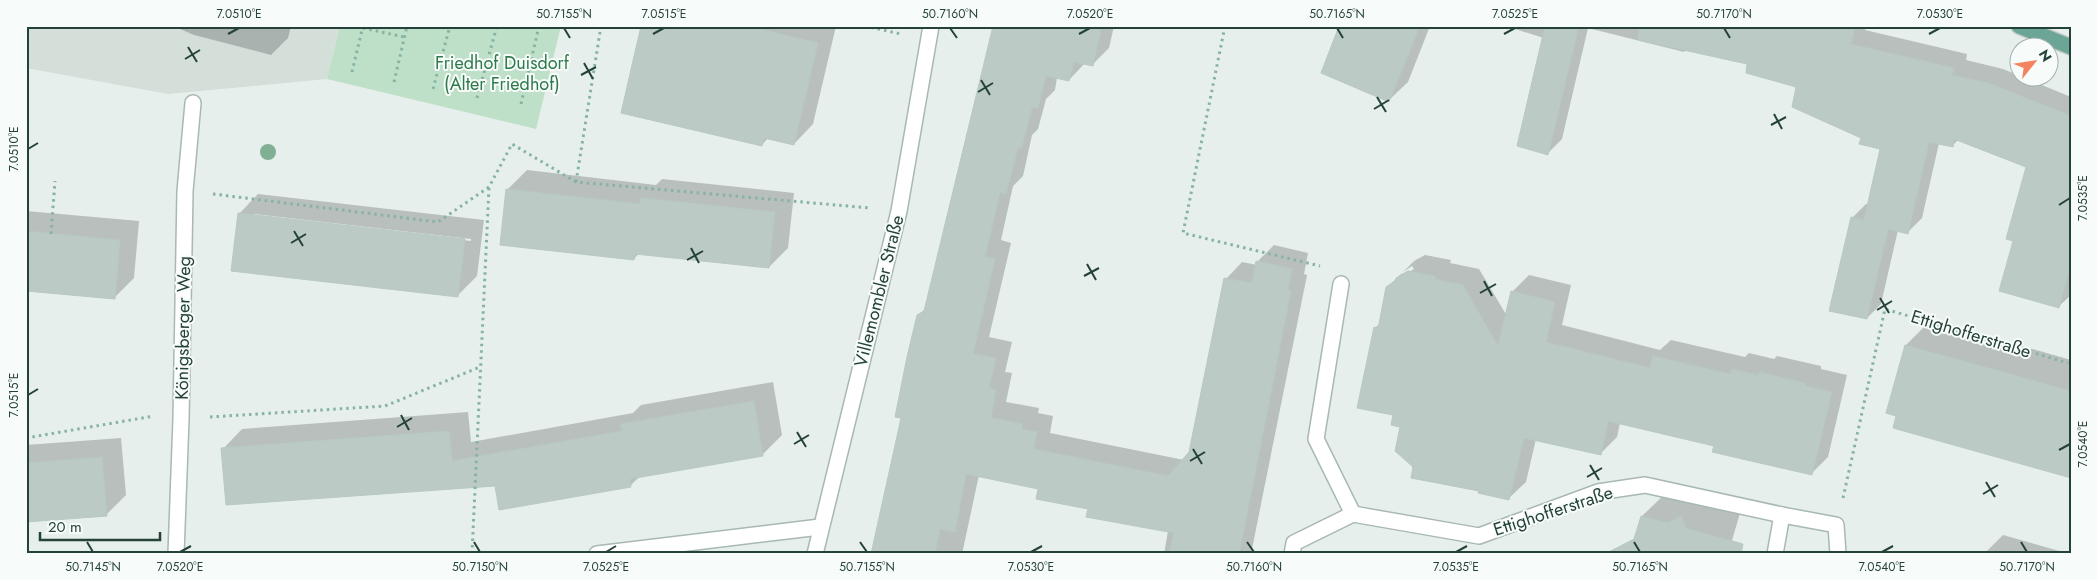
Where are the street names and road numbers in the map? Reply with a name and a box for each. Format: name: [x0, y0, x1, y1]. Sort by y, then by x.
street label: Villemombler Straße: [848, 212, 910, 370]
street label: Königsberger Weg: [169, 256, 197, 400]
street label: Ettighofferstraße: [1908, 303, 2034, 365]
street label: Ettighofferstraße: [1490, 479, 1616, 543]

